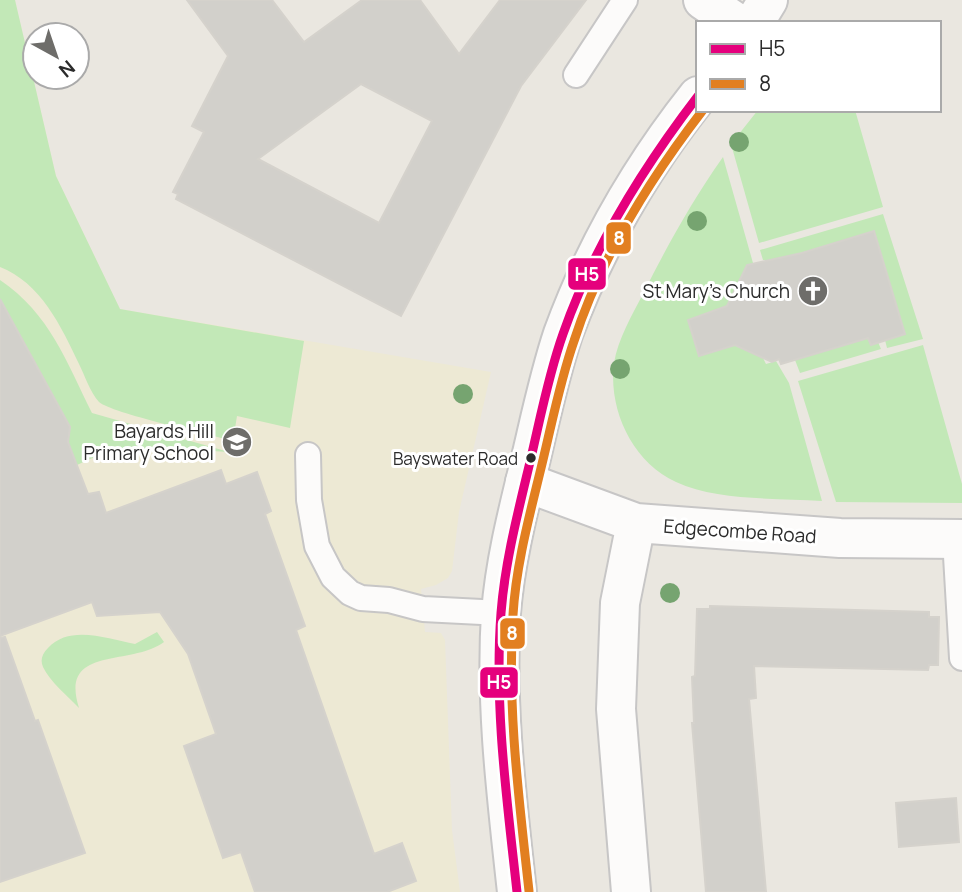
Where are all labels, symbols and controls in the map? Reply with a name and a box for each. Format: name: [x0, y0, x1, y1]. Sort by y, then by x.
north arrow: [21, 21, 91, 91]
legend: [696, 21, 941, 112]
text: H5: [759, 34, 786, 62]
text: N: [53, 55, 81, 83]
text: 8: [759, 69, 771, 97]
line badge: 8: [605, 221, 632, 255]
text: 8: [613, 225, 625, 251]
line badge: H5: [567, 257, 607, 291]
text: H5: [575, 261, 599, 287]
church icon: St Mary's Church: [796, 274, 830, 308]
place label: St Mary's Church: [643, 278, 790, 304]
place label: Bayards Hill Primary School: [84, 418, 214, 466]
school or university icon: Bayards Hill Primary School: [220, 425, 254, 459]
place label: Bayswater Road: [393, 447, 518, 470]
marker: Bayswater Road: [524, 451, 538, 465]
street label: Edgecombe Road: [663, 513, 817, 549]
line badge: 8: [499, 617, 526, 650]
text: 8: [506, 620, 518, 646]
line badge: H5: [479, 666, 519, 699]
text: H5: [487, 669, 511, 695]

